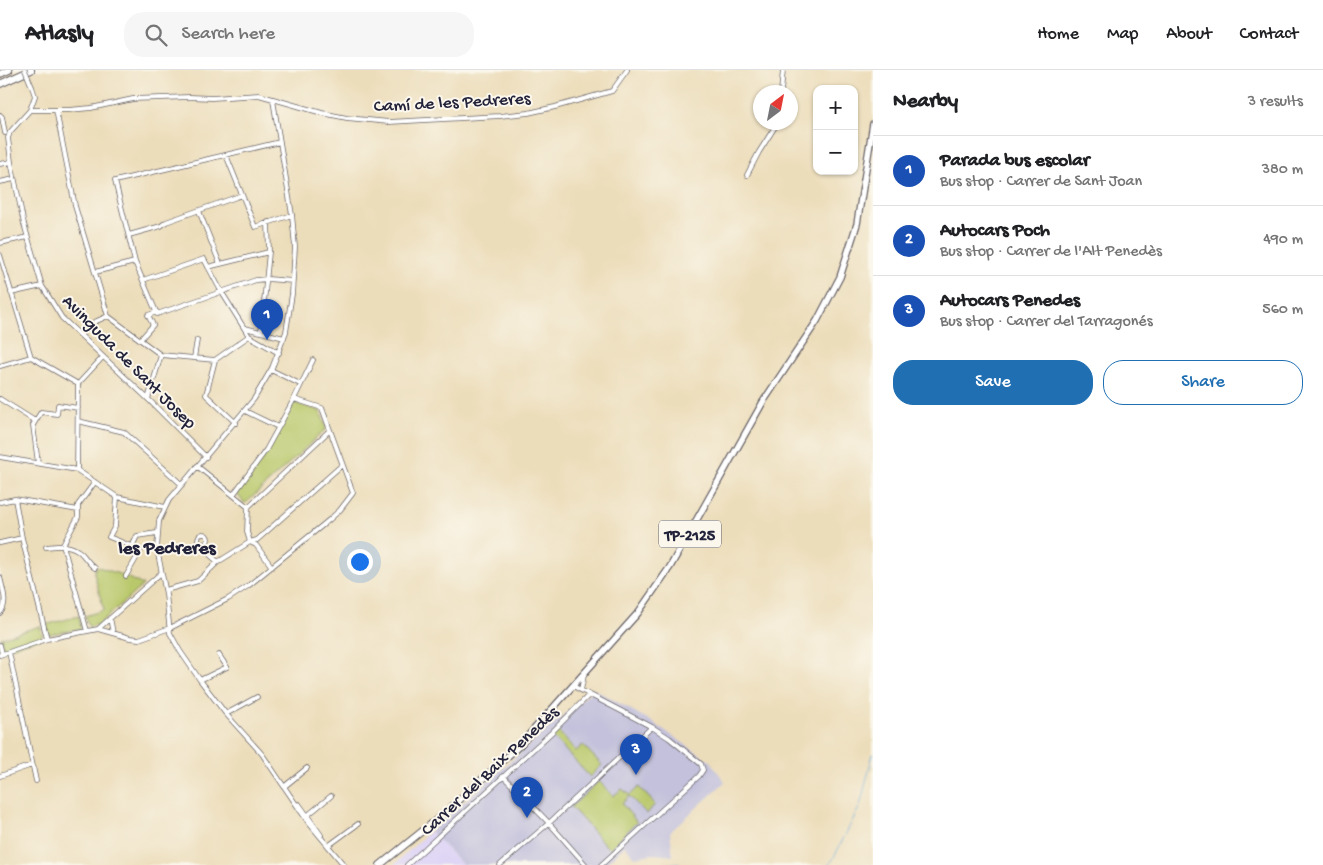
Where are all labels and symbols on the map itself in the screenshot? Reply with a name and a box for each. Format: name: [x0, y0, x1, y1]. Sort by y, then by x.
north arrow: [753, 85, 798, 130]
street label: Camí de les Pedreres: [373, 89, 532, 118]
street label: Avinguda de Sant Josep: [57, 291, 200, 434]
pin: 1: [251, 299, 283, 340]
road number: TP-2125: [659, 520, 721, 548]
district label: les Pedreres: [118, 538, 216, 561]
your location: [347, 549, 373, 575]
street label: Carrer del Baix Penedès: [417, 702, 565, 841]
pin: 3: [620, 734, 652, 775]
pin: 2: [511, 777, 543, 818]

